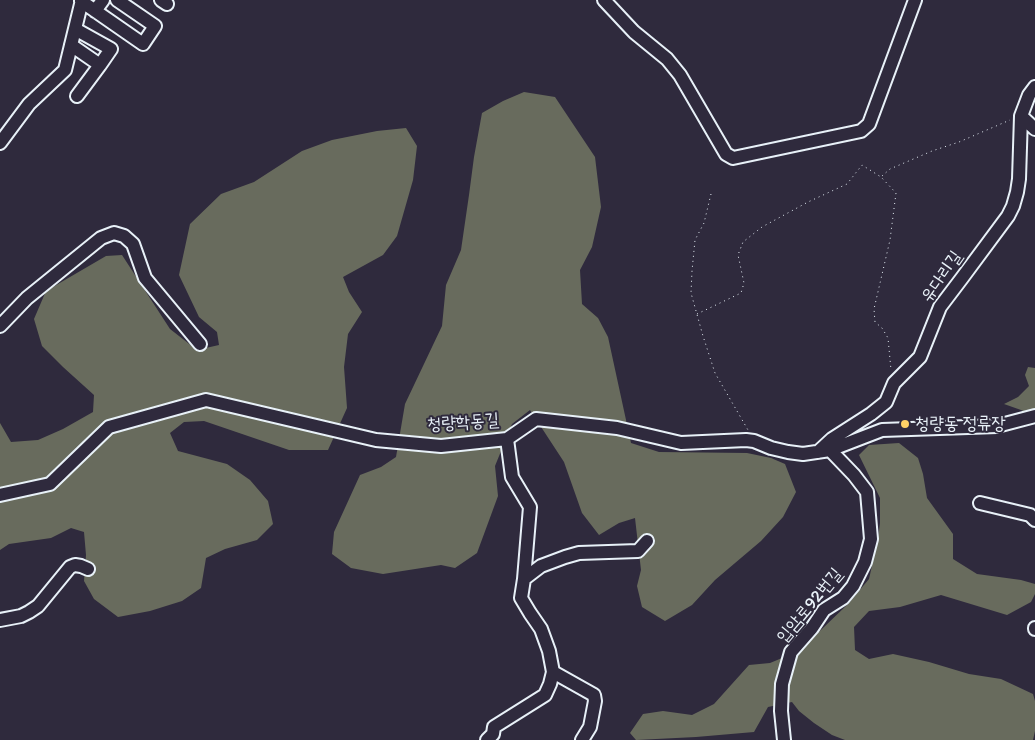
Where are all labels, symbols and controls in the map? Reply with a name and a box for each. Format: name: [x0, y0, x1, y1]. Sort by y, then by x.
street label: 유다리길: [917, 247, 967, 307]
street label: 청량학동길: [426, 410, 500, 436]
place label: 청량동 정류장: [915, 413, 1006, 435]
marker: 청량동 정류장: [899, 418, 911, 430]
street label: 입암로92번길: [772, 564, 848, 648]

